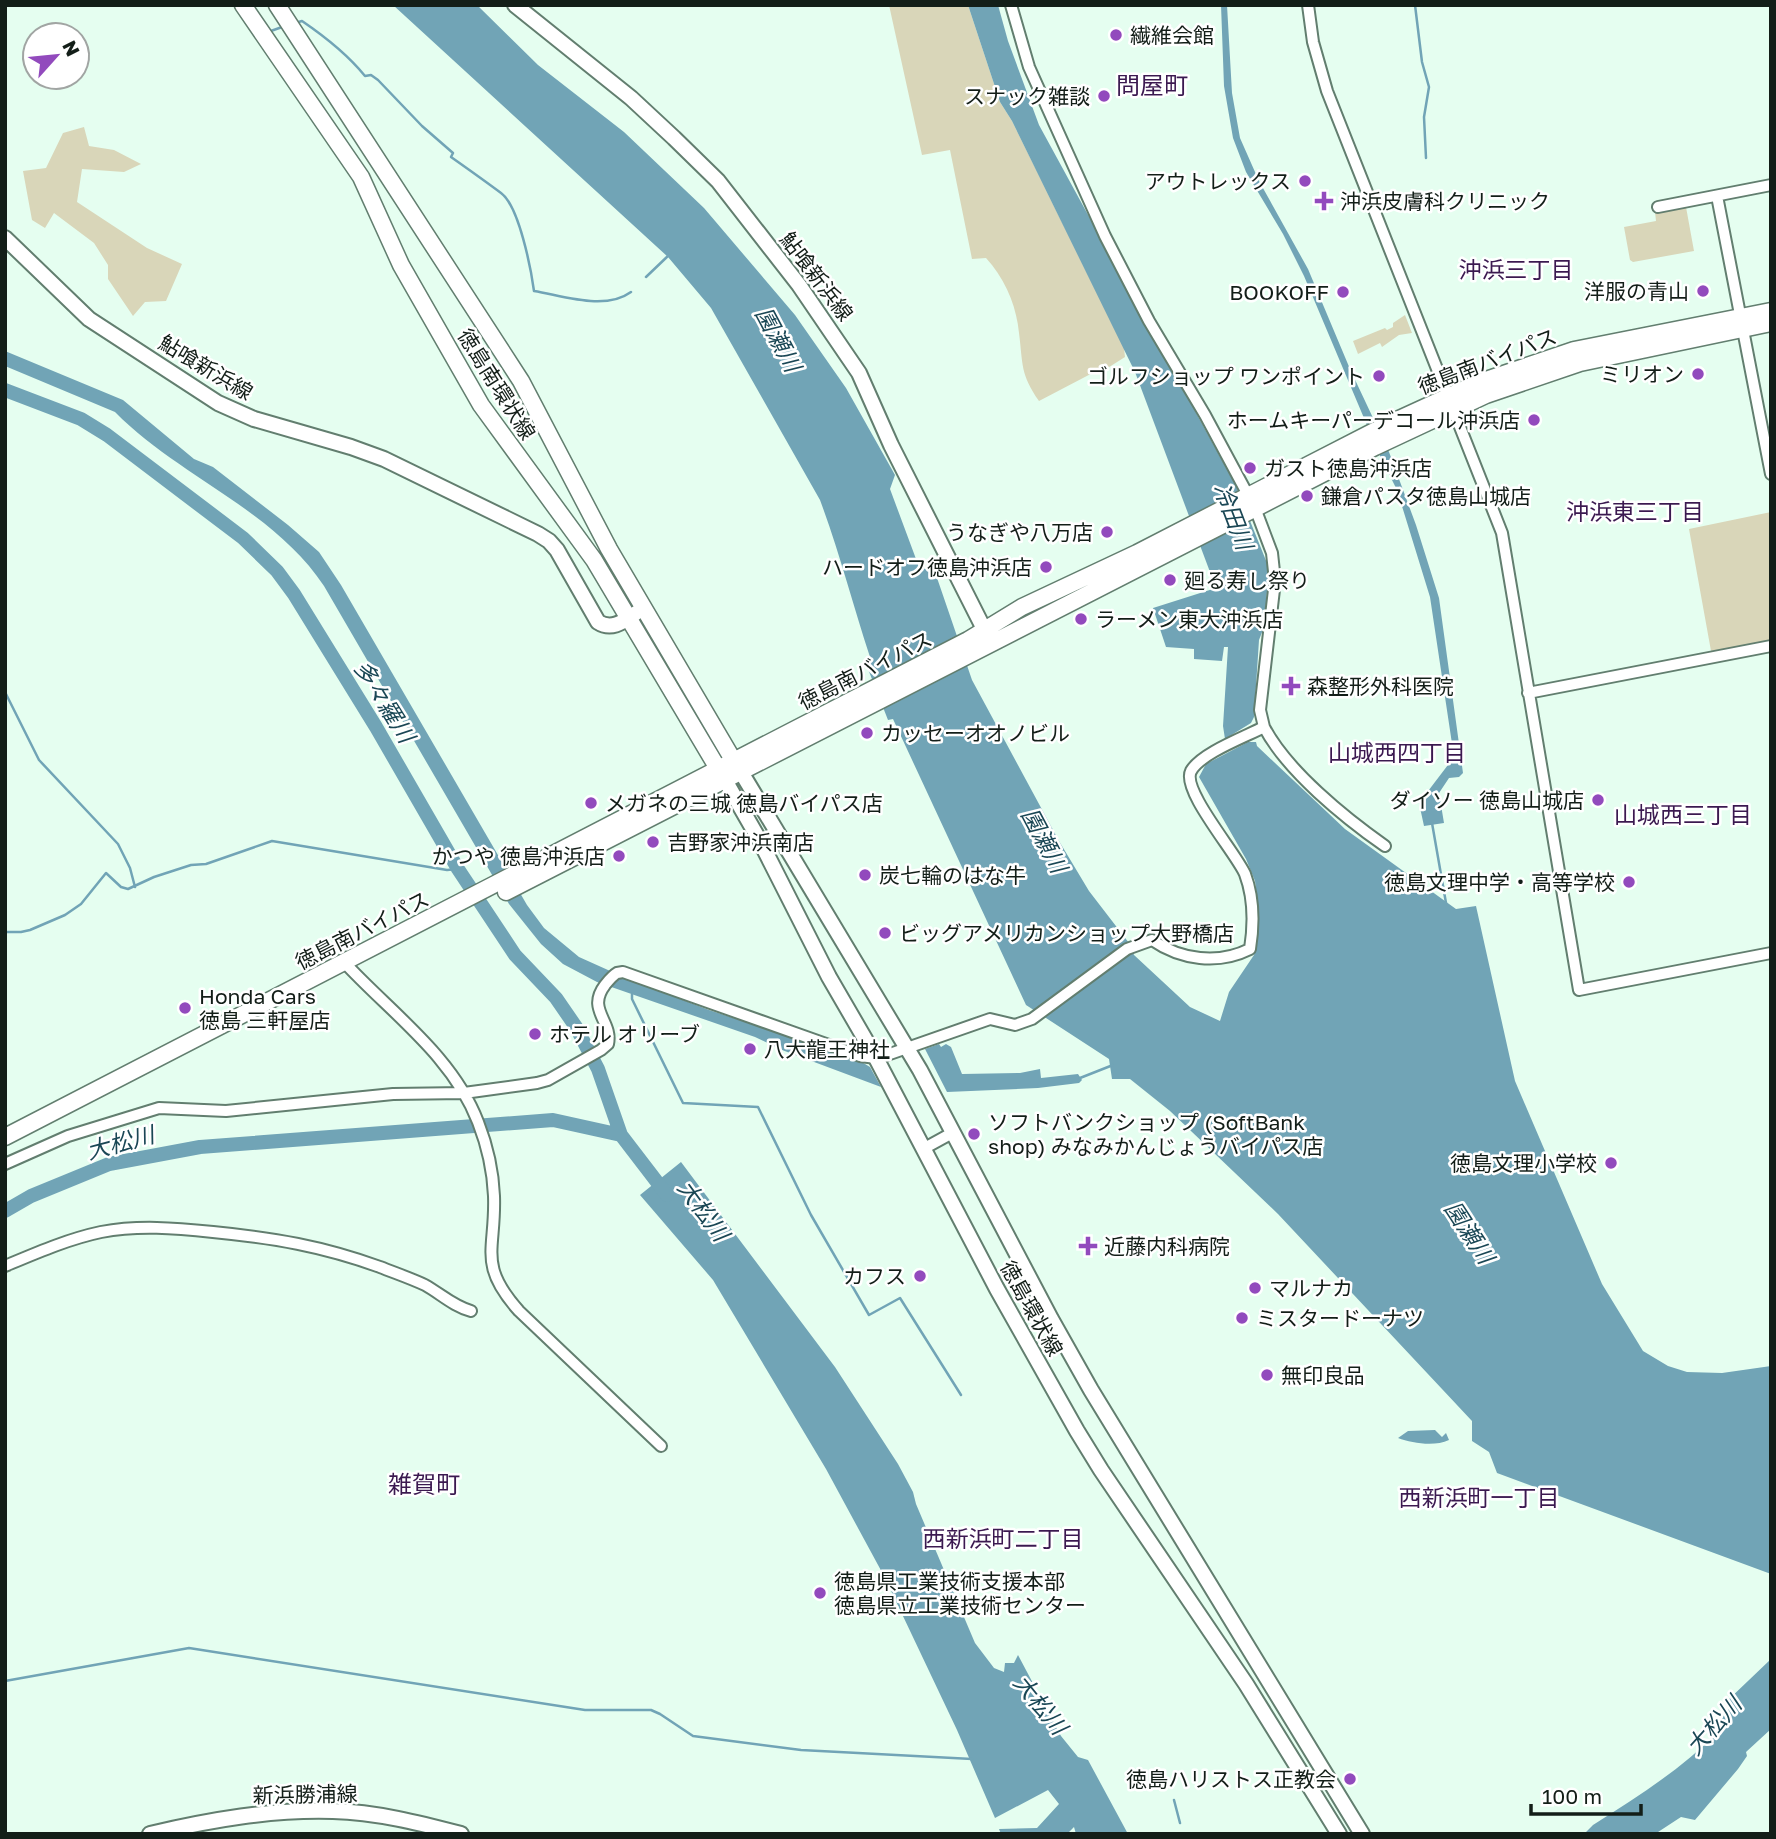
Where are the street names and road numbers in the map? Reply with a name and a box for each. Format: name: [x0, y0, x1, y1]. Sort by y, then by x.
street label: 鮎喰新浜線: [775, 226, 859, 326]
street label: 徳島南バイパス: [1414, 323, 1560, 399]
street label: 徳島南環状線: [453, 324, 541, 444]
street label: 鮎喰新浜線: [154, 329, 258, 405]
street label: 徳島南バイパス: [794, 625, 936, 715]
street label: 徳島南バイパス: [291, 885, 433, 975]
street label: 徳島環状線: [995, 1256, 1069, 1360]
street label: 新浜勝浦線: [252, 1780, 358, 1808]

